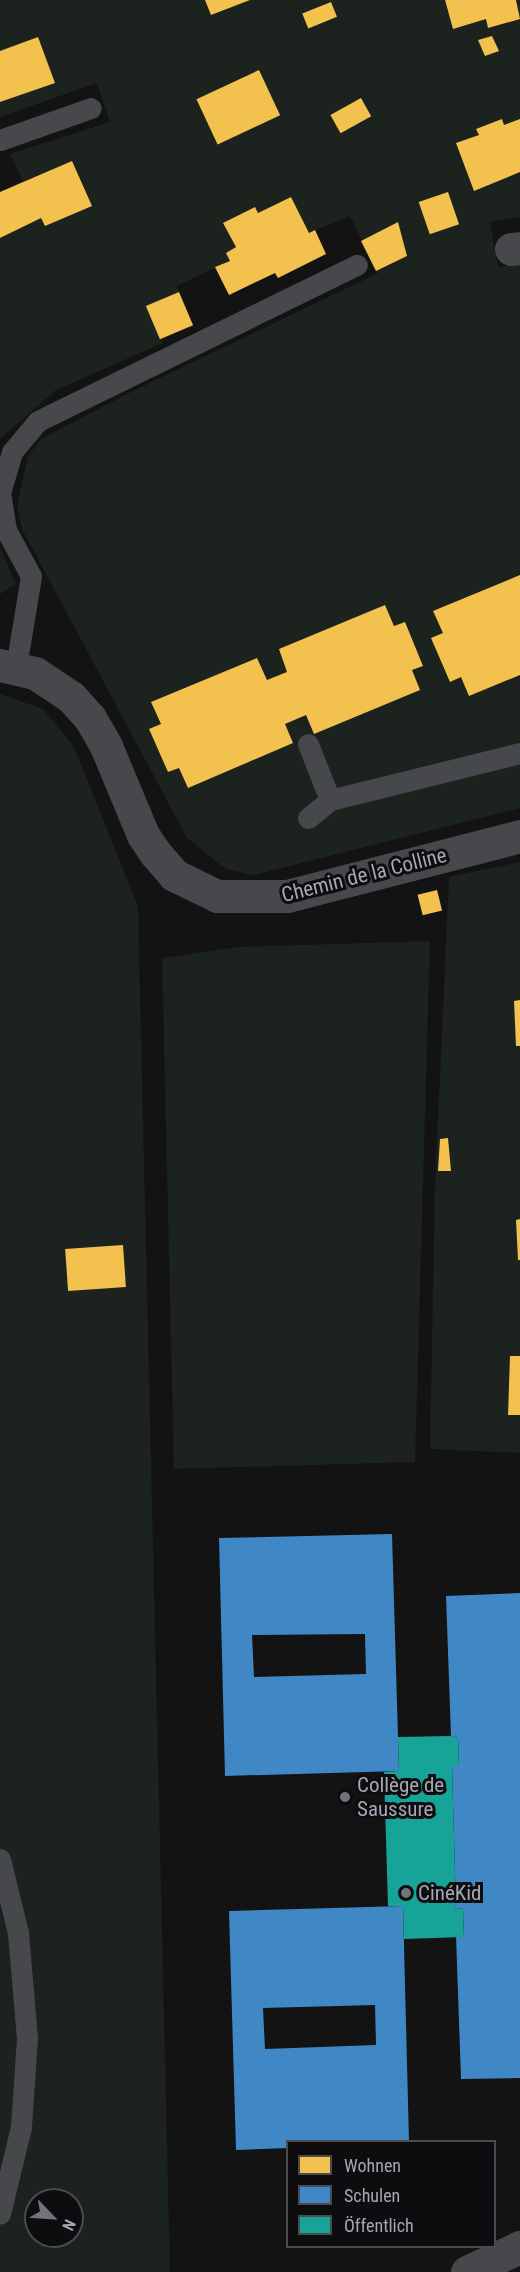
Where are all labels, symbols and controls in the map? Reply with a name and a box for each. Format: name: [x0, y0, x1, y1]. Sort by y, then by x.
street label: Chemin de la Colline: [279, 842, 449, 908]
place label: Collège de Saussure: [357, 1772, 444, 1822]
marker: Collège de Saussure: [338, 1790, 352, 1804]
place label: CinéKid: [418, 1880, 481, 1906]
marker: CinéKid: [399, 1886, 413, 1900]
legend: [286, 2140, 496, 2248]
text: Wohnen: [344, 2155, 401, 2176]
text: Schulen: [344, 2185, 400, 2206]
north arrow: [24, 2188, 84, 2248]
text: Öffentlich: [344, 2215, 414, 2236]
text: N: [58, 2217, 80, 2233]

